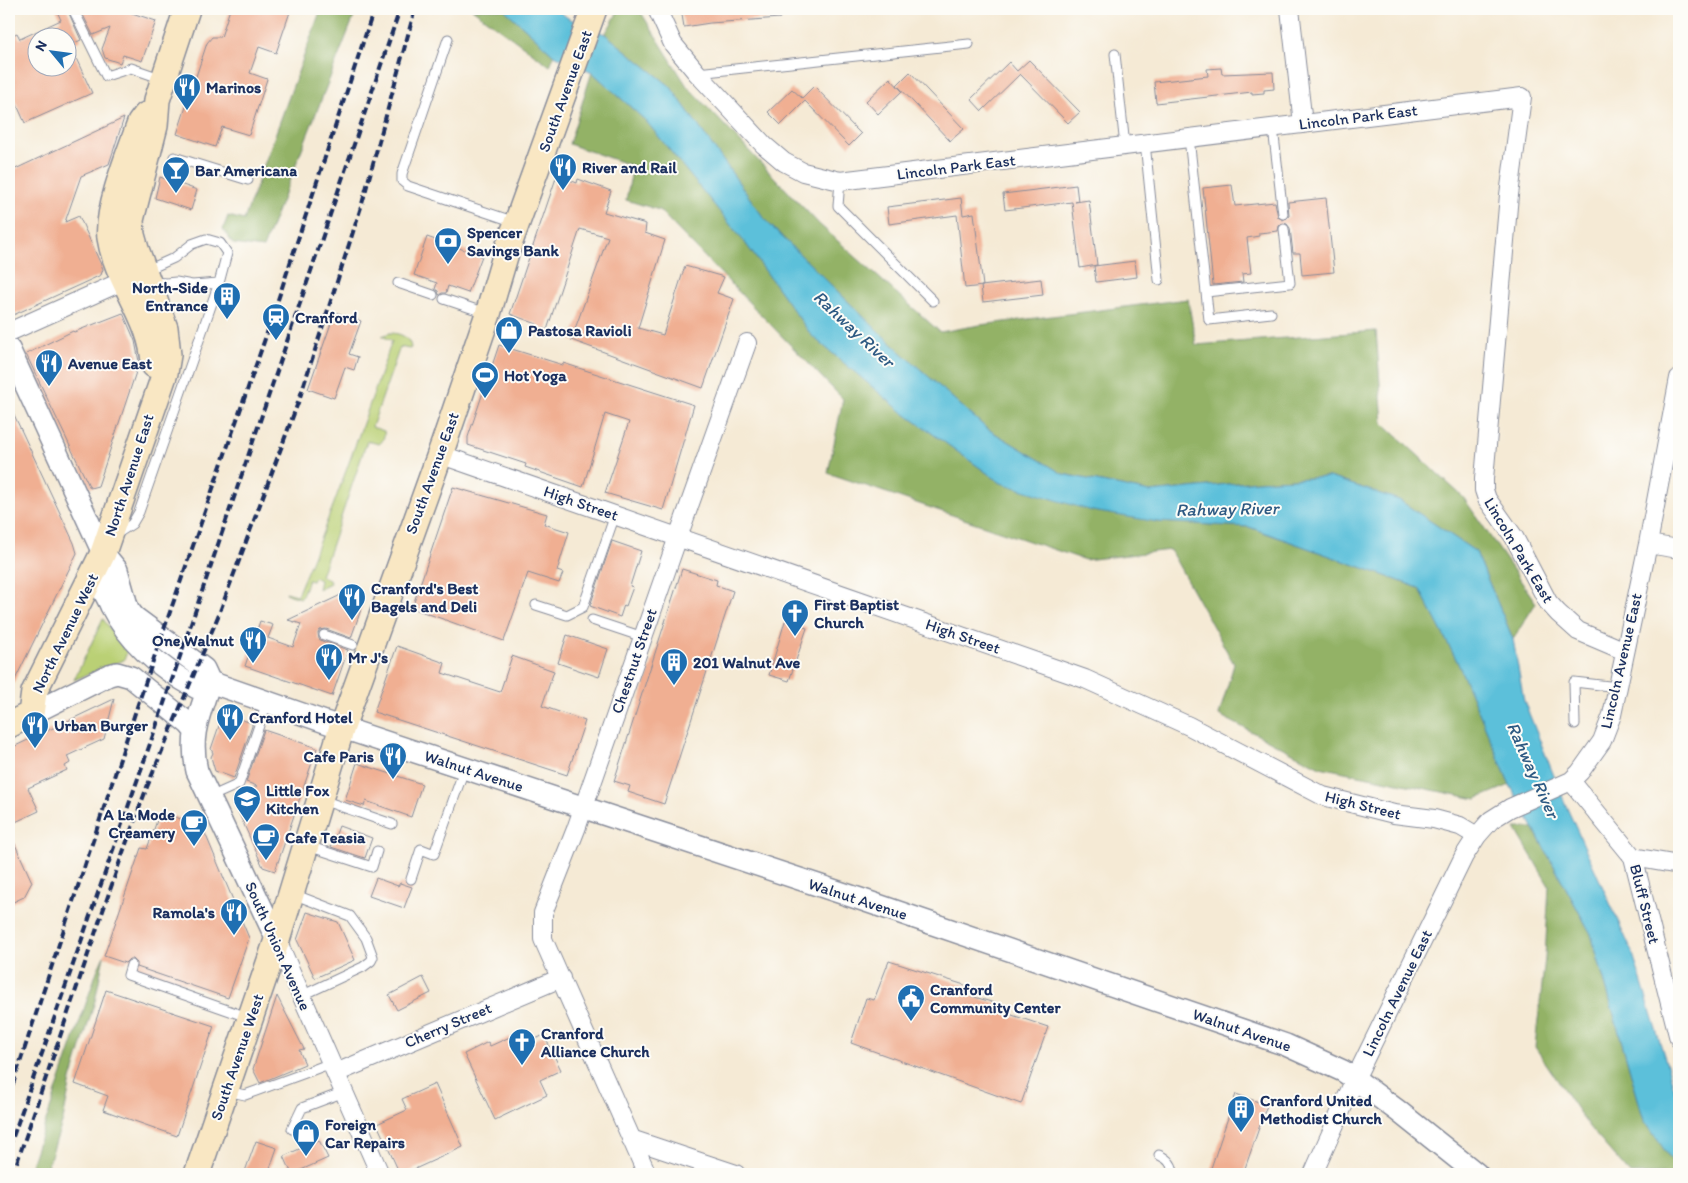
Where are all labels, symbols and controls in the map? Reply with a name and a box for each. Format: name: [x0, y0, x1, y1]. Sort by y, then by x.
street label: South Avenue East: [534, 27, 596, 155]
north arrow: [28, 28, 78, 78]
text: N: [31, 38, 51, 54]
restaurant icon: Marinos: [172, 72, 202, 111]
place label: Marinos: [206, 78, 261, 97]
street label: Lincoln Park East: [1298, 100, 1418, 134]
street label: Lincoln Park East: [896, 150, 1016, 184]
restaurant icon: River and Rail: [548, 152, 578, 191]
bar icon: Bar Americana: [161, 155, 191, 194]
place label: River and Rail: [582, 158, 677, 177]
place label: Bar Americana: [195, 161, 297, 180]
place label: Spencer Savings Bank: [467, 223, 559, 261]
bank icon: Spencer Savings Bank: [433, 226, 463, 265]
place label: North-Side Entrance: [132, 278, 208, 315]
building icon: North-Side Entrance: [212, 281, 242, 320]
water label: Rahway River: [809, 286, 901, 374]
station icon: Cranford: [261, 302, 291, 341]
place label: Cranford: [295, 308, 358, 327]
shop icon: Pastosa Ravioli: [494, 315, 524, 354]
place label: Pastosa Ravioli: [528, 321, 631, 340]
restaurant icon: Avenue East: [34, 348, 64, 387]
place label: Avenue East: [67, 354, 152, 373]
sports icon: Hot Yoga: [470, 360, 500, 399]
place label: Hot Yoga: [504, 366, 567, 386]
street label: South Avenue East: [401, 409, 463, 537]
street label: North Avenue East: [100, 411, 158, 539]
street label: High Street: [541, 481, 621, 525]
street label: Lincoln Park East: [1480, 494, 1558, 606]
water label: Rahway River: [1175, 497, 1281, 521]
street label: North Avenue West: [28, 570, 102, 696]
place label: Cranford's Best Bagels and Deli: [371, 579, 478, 617]
restaurant icon: Cranford's Best Bagels and Deli: [337, 582, 367, 621]
street label: Lincoln Avenue East: [1596, 591, 1646, 731]
place label: First Baptist Church: [814, 595, 899, 632]
church icon: First Baptist Church: [780, 598, 810, 637]
street label: Chestnut Street: [607, 606, 661, 716]
street label: High Street: [923, 614, 1003, 658]
restaurant icon: One Walnut: [238, 625, 268, 664]
place label: One Walnut: [152, 631, 234, 650]
restaurant icon: Mr J's: [314, 642, 344, 681]
building icon: 201 Walnut Ave: [659, 647, 689, 686]
place label: Mr J's: [348, 648, 388, 667]
place label: 201 Walnut Ave: [693, 653, 801, 672]
restaurant icon: Cranford Hotel: [215, 702, 245, 741]
place label: Cranford Hotel: [249, 708, 353, 727]
restaurant icon: Urban Burger: [20, 710, 50, 749]
place label: Urban Burger: [54, 716, 149, 736]
water label: Rahway River: [1502, 719, 1565, 823]
restaurant icon: Cafe Paris: [378, 741, 408, 780]
street label: Walnut Avenue: [422, 746, 526, 796]
place label: Cafe Paris: [303, 747, 374, 766]
place label: Little Fox Kitchen: [266, 781, 330, 818]
school or university icon: Little Fox Kitchen: [232, 784, 262, 823]
street label: High Street: [1323, 786, 1403, 824]
place label: A La Mode Creamery: [103, 805, 175, 843]
cafe icon: A La Mode Creamery: [179, 808, 209, 847]
cafe icon: Cafe Teasia: [251, 822, 281, 861]
place label: Cafe Teasia: [285, 828, 366, 847]
street label: Bluff Street: [1626, 862, 1664, 946]
street label: Walnut Avenue: [806, 874, 910, 924]
street label: South Union Avenue: [241, 879, 315, 1013]
restaurant icon: Ramola's: [219, 897, 249, 936]
place label: Ramola's: [152, 903, 215, 922]
street label: Lincoln Avenue East: [1358, 927, 1436, 1059]
place label: Cranford Community Center: [930, 980, 1061, 1018]
public building icon: Cranford Community Center: [896, 983, 926, 1022]
street label: South Avenue West: [206, 991, 268, 1123]
street label: Cherry Street: [402, 998, 494, 1052]
street label: Walnut Avenue: [1190, 1004, 1294, 1056]
place label: Cranford Alliance Church: [540, 1024, 650, 1061]
church icon: Cranford Alliance Church: [507, 1027, 537, 1066]
place label: Cranford United Methodist Church: [1260, 1091, 1382, 1128]
building icon: Cranford United Methodist Church: [1226, 1094, 1256, 1133]
place label: Foreign Car Repairs: [325, 1115, 405, 1153]
shop icon: Foreign Car Repairs: [291, 1118, 321, 1157]

